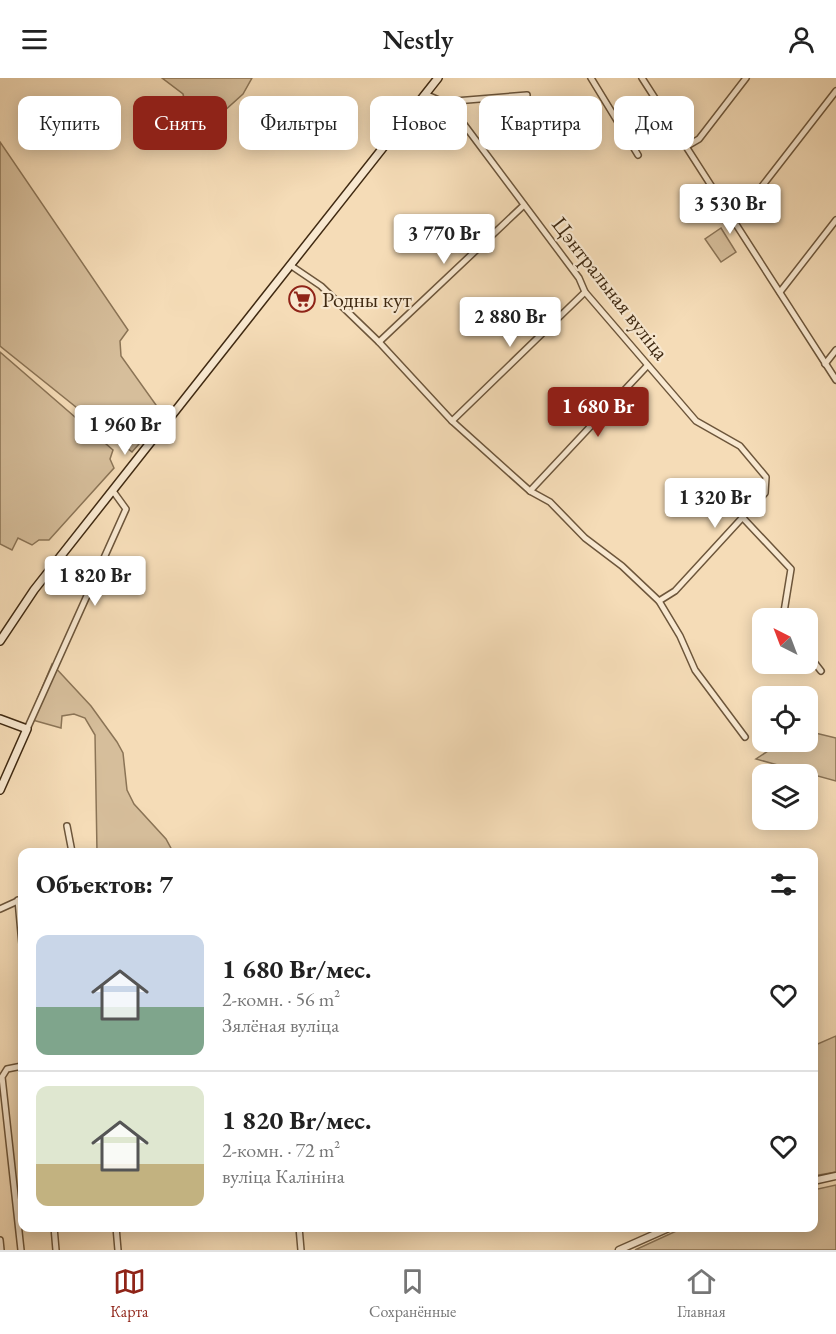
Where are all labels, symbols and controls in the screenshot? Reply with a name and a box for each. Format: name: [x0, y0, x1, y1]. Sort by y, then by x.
text: Nestly: [383, 22, 453, 57]
icon: menu: [18, 23, 51, 56]
icon: person: [785, 23, 818, 56]
chip: Купить: [18, 96, 121, 150]
chip: Снять: [133, 96, 227, 150]
chip: Фильтры: [239, 96, 358, 150]
chip: Новое: [370, 96, 467, 150]
chip: Квартира: [479, 96, 602, 150]
chip: Дом: [614, 96, 694, 150]
pin: 3 530 Br: [668, 184, 792, 235]
text: 3 530 Br: [694, 190, 766, 216]
street label: Цэнтральная вуліца: [546, 211, 676, 366]
pin: 3 770 Br: [382, 214, 506, 265]
text: 3 770 Br: [408, 220, 480, 246]
supermarket icon: Родны кут: [287, 284, 317, 314]
place label: Родны кут: [322, 285, 412, 314]
pin: 2 880 Br: [448, 297, 572, 348]
text: 2 880 Br: [474, 303, 546, 329]
pin: 1 680 Br: [536, 387, 660, 438]
text: 1 680 Br: [562, 393, 634, 419]
pin: 1 960 Br: [63, 405, 187, 456]
text: 1 960 Br: [89, 411, 161, 437]
pin: 1 320 Br: [653, 478, 777, 529]
text: 1 320 Br: [679, 484, 751, 510]
pin: 1 820 Br: [33, 556, 157, 607]
text: 1 820 Br: [59, 562, 131, 588]
north arrow: [752, 608, 818, 674]
map controls: [752, 608, 818, 830]
button: locate: [752, 686, 818, 752]
button: layers: [752, 764, 818, 830]
text: Объектов: 7: [36, 867, 173, 901]
icon: filters: [767, 868, 800, 901]
text: 1 680 Br/мес.: [222, 952, 371, 986]
icon: home: [84, 959, 156, 1031]
icon: heart: [767, 979, 800, 1012]
text: 2-комн. · 56 m²: [222, 986, 340, 1012]
text: Зялёная вуліца: [222, 1012, 339, 1038]
text: 1 820 Br/мес.: [222, 1103, 371, 1137]
icon: home: [84, 1110, 156, 1182]
icon: heart: [767, 1130, 800, 1163]
text: 2-комн. · 72 m²: [222, 1137, 340, 1163]
text: вуліца Калініна: [222, 1163, 345, 1189]
tab: Карта: [110, 1265, 149, 1322]
tab: Сохранённые: [369, 1265, 456, 1322]
tab: Главная: [677, 1265, 726, 1322]

